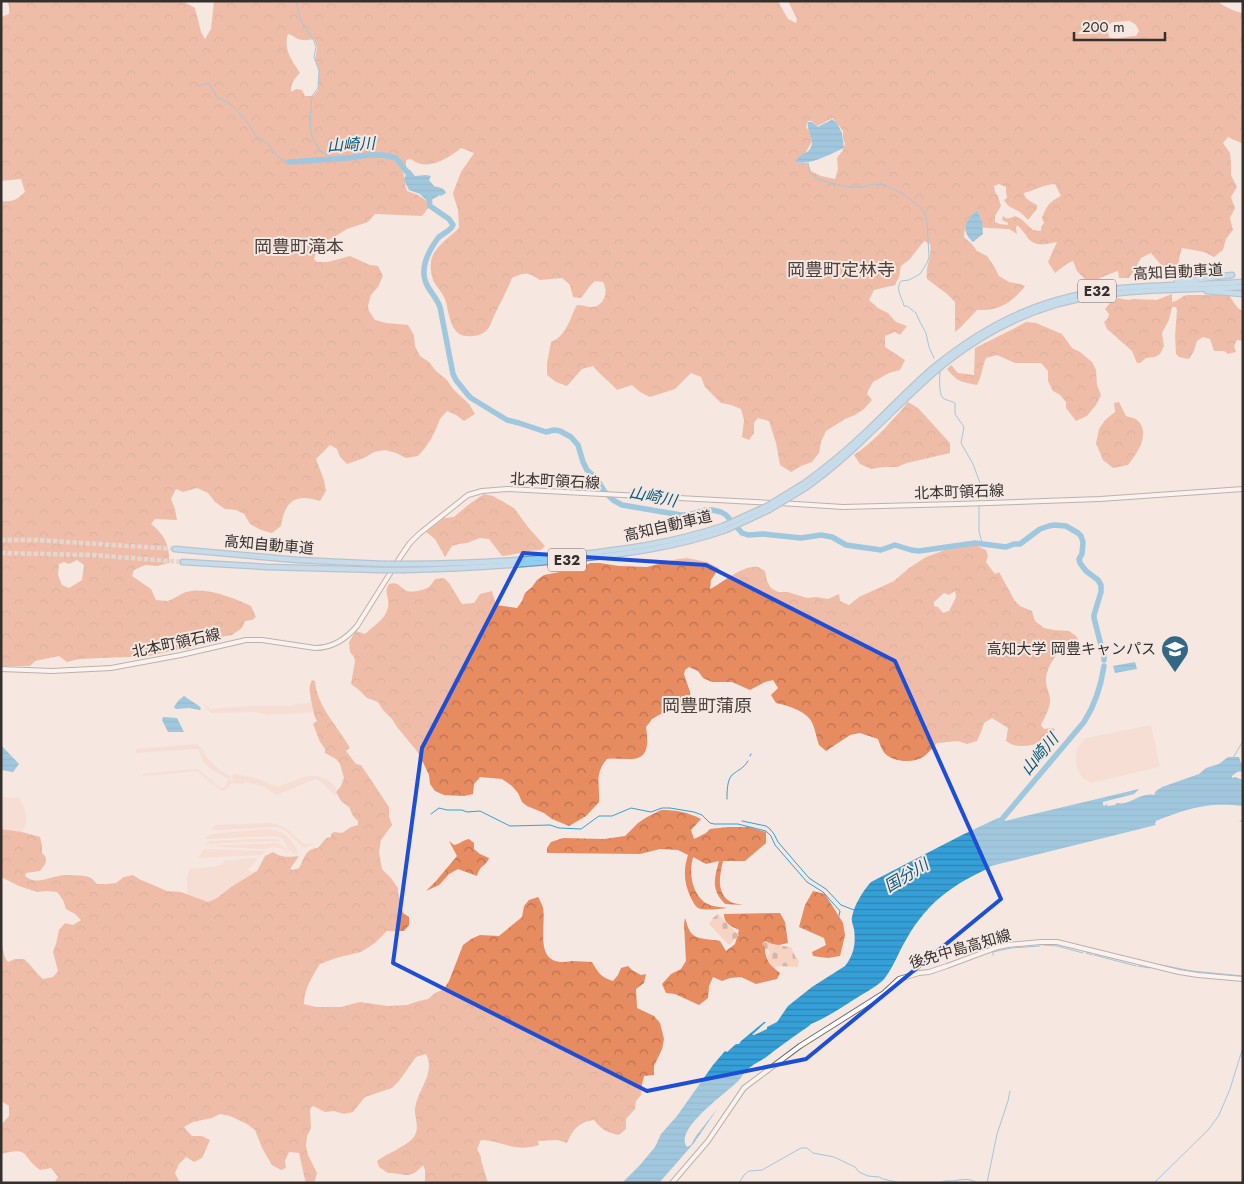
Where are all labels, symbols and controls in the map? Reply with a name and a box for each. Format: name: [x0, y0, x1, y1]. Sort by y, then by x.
scale bar: [1074, 10, 1165, 42]
text: 200 m: [1082, 16, 1125, 38]
water label: 山崎川: [326, 132, 378, 157]
district label: 岡豊町滝本: [254, 234, 344, 260]
district label: 岡豊町定林寺: [787, 257, 895, 283]
street label: 高知自動車道: [1132, 259, 1224, 285]
road number: E32: [1078, 280, 1116, 302]
street label: 北本町領石線: [509, 468, 601, 494]
street label: 北本町領石線: [914, 479, 1004, 505]
water label: 山崎川: [627, 481, 681, 513]
street label: 高知自動車道: [622, 505, 714, 547]
street label: 高知自動車道: [223, 530, 315, 560]
road number: E32: [548, 548, 586, 572]
street label: 北本町領石線: [130, 623, 222, 663]
school or university icon: 高知大学 岡豊キャンパス: [1160, 634, 1190, 673]
place label: 高知大学 岡豊キャンパス: [986, 638, 1156, 660]
district label: 岡豊町蒲原: [662, 693, 752, 719]
water label: 山崎川: [1015, 727, 1065, 780]
water label: 国分川: [880, 852, 934, 898]
street label: 後免中島高知線: [906, 924, 1014, 974]

